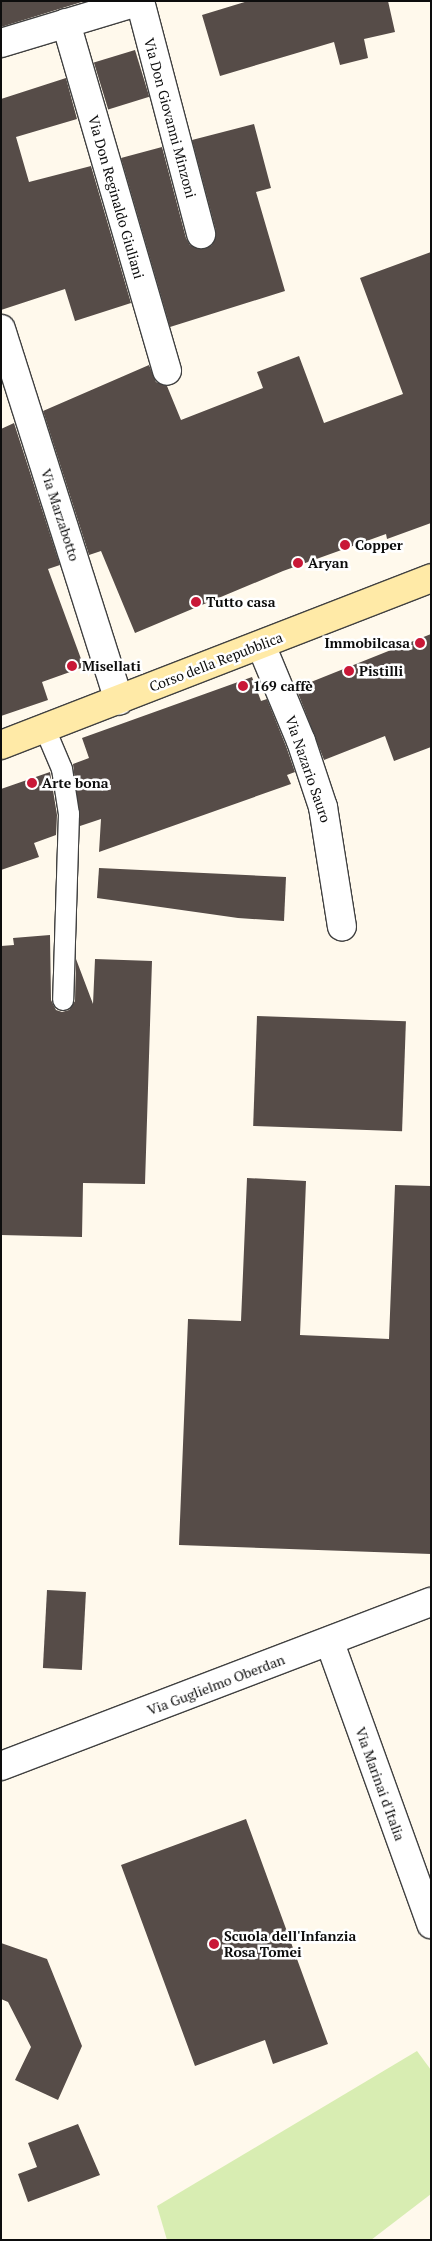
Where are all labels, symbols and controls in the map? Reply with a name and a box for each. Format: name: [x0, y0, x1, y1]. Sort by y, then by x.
street label: Via Don Giovanni Minzoni: [141, 36, 199, 200]
street label: Via Don Reginaldo Giuliani: [85, 113, 147, 281]
street label: Via Marzabotto: [37, 467, 83, 563]
place label: Copper: [355, 537, 403, 553]
marker: Copper: [339, 539, 351, 551]
place label: Aryan: [308, 555, 349, 571]
marker: Aryan: [292, 557, 304, 569]
place label: Tutto casa: [206, 594, 275, 610]
marker: Tutto casa: [190, 596, 202, 608]
street label: Corso della Repubblica: [147, 629, 285, 695]
place label: Immobilcasa: [324, 635, 410, 651]
marker: Immobilcasa: [414, 637, 426, 649]
place label: Misellati: [82, 658, 141, 674]
marker: Misellati: [66, 660, 78, 672]
place label: Pistilli: [359, 663, 403, 679]
marker: Pistilli: [343, 665, 355, 677]
place label: 169 caffè: [253, 678, 313, 694]
marker: 169 caffè: [237, 680, 249, 692]
street label: Via Nazario Sauro: [282, 713, 334, 825]
place label: Arte bona: [42, 775, 108, 791]
marker: Arte bona: [26, 777, 38, 789]
street label: Via Guglielmo Oberdan: [145, 1651, 287, 1719]
street label: Via Marinai d'Italia: [352, 1725, 408, 1843]
place label: Scuola dell'Infanzia Rosa Tomei: [224, 1928, 356, 1960]
marker: Scuola dell'Infanzia Rosa Tomei: [208, 1938, 220, 1950]

